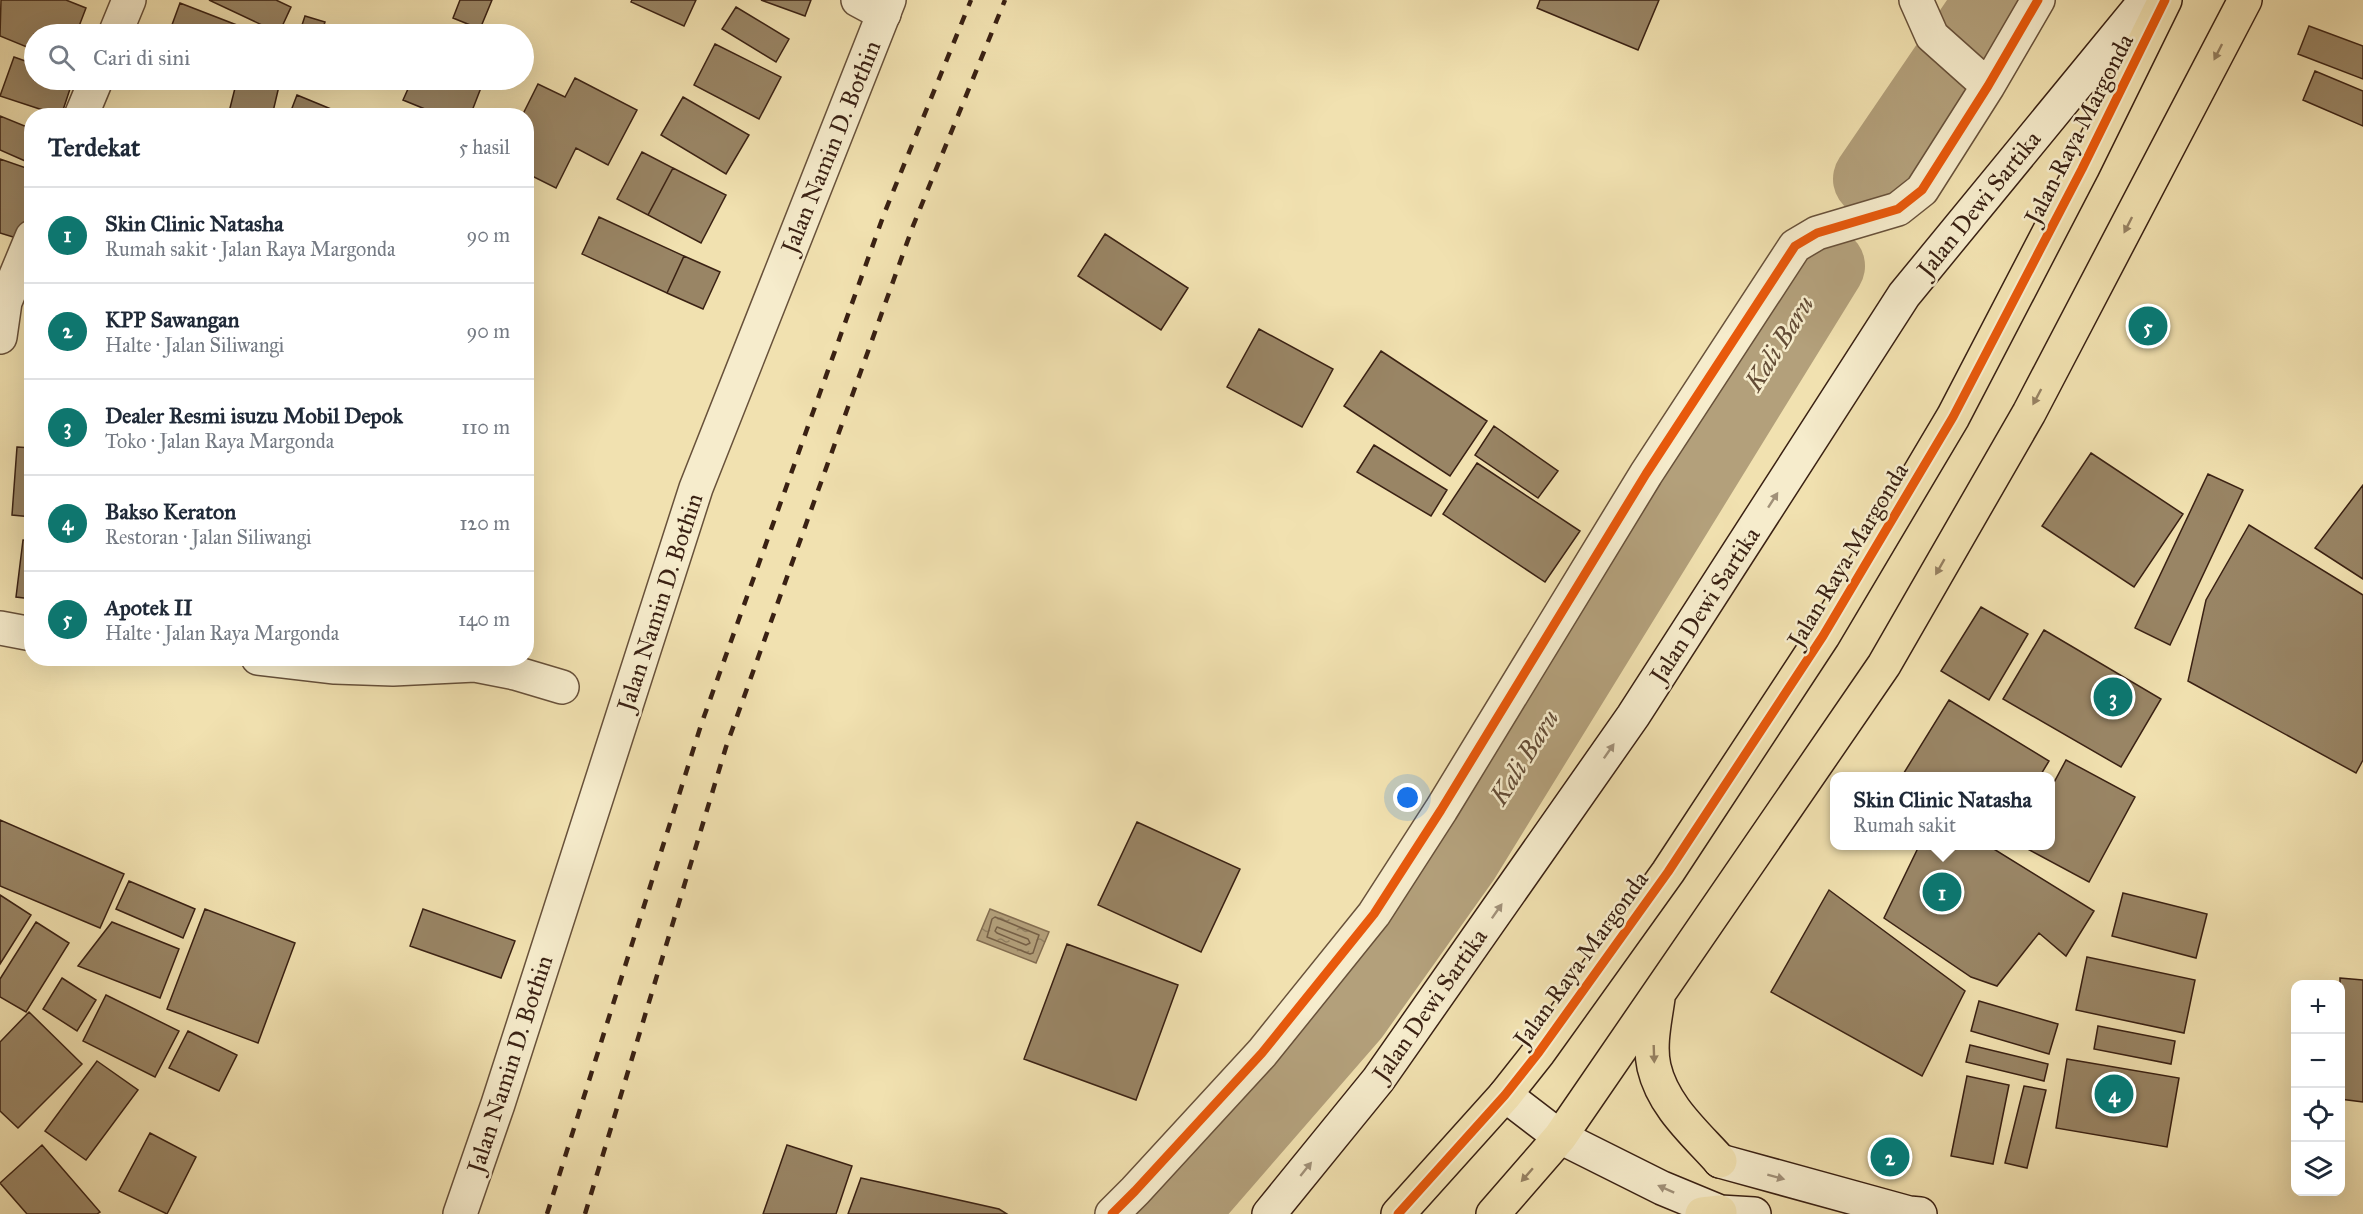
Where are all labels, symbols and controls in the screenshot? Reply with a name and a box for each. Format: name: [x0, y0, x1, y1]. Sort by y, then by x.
search box: [24, 24, 534, 90]
street label: Jalan Raya Margonda: [2017, 28, 2140, 232]
street label: Jalan Namin D. Bothin: [773, 36, 887, 261]
icon: search: [45, 41, 78, 74]
text: Cari di sini: [93, 44, 190, 71]
one-way arrow: [2213, 44, 2223, 61]
street label: Jalan Dewi Sartika: [1909, 124, 2048, 286]
text: Terdekat: [48, 131, 140, 163]
text: 5 hasil: [459, 135, 510, 159]
text: Skin Clinic Natasha: [105, 210, 284, 237]
one-way arrow: [2123, 217, 2133, 234]
text: 1: [64, 223, 71, 247]
text: 90 m: [467, 223, 510, 247]
text: Rumah sakit · Jalan Raya Margonda: [105, 237, 396, 261]
water label: Kali Baru: [1736, 289, 1821, 398]
pin: 5: [2128, 304, 2168, 348]
text: KPP Sawangan: [105, 306, 239, 333]
text: 2: [63, 319, 72, 343]
text: 90 m: [467, 319, 510, 343]
text: Halte · Jalan Siliwangi: [105, 333, 284, 357]
one-way arrow: [2032, 389, 2042, 406]
text: Dealer Resmi isuzu Mobil Depok: [105, 402, 403, 429]
text: 3: [64, 415, 72, 439]
text: 110 m: [462, 415, 510, 439]
text: Toko · Jalan Raya Margonda: [105, 429, 334, 453]
street label: Jalan Raya Margonda: [1780, 457, 1915, 655]
street label: Jalan Namin D. Bothin: [610, 489, 709, 717]
one-way arrow: [1767, 492, 1778, 508]
text: Bakso Keraton: [105, 498, 236, 525]
text: 4: [62, 511, 73, 535]
text: 120 m: [459, 511, 510, 535]
street label: Jalan Dewi Sartika: [1642, 521, 1767, 691]
text: Restoran · Jalan Siliwangi: [105, 525, 311, 549]
one-way arrow: [1935, 559, 1945, 576]
text: Apotek II: [105, 594, 193, 621]
text: 5: [63, 607, 72, 631]
text: 140 m: [458, 607, 510, 631]
text: Halte · Jalan Raya Margonda: [105, 621, 339, 645]
pin: 3: [2094, 674, 2132, 720]
water label: Kali Baru: [1481, 703, 1566, 812]
one-way arrow: [1603, 744, 1615, 760]
popup: [1830, 772, 2055, 850]
your location: [1393, 783, 1422, 812]
text: Skin Clinic Natasha: [1853, 786, 2032, 813]
text: Rumah sakit: [1853, 813, 1956, 837]
street label: Jalan Raya Margonda: [1505, 865, 1655, 1055]
pin: 1: [1922, 870, 1962, 914]
one-way arrow: [1491, 903, 1503, 919]
street label: Jalan Dewi Sartika: [1364, 922, 1494, 1090]
street label: Jalan Namin D. Bothin: [460, 951, 559, 1179]
map controls: [2291, 980, 2345, 1196]
button: +: [2291, 980, 2345, 1034]
button: −: [2291, 1034, 2345, 1088]
one-way arrow: [1649, 1045, 1658, 1064]
pin: 4: [2094, 1072, 2134, 1116]
button: locate: [2291, 1088, 2345, 1142]
pin: 2: [1870, 1134, 1910, 1180]
button: layers: [2291, 1142, 2345, 1196]
one-way arrow: [1299, 1161, 1311, 1176]
one-way arrow: [1520, 1168, 1533, 1183]
one-way arrow: [1768, 1173, 1786, 1182]
one-way arrow: [1657, 1184, 1675, 1194]

